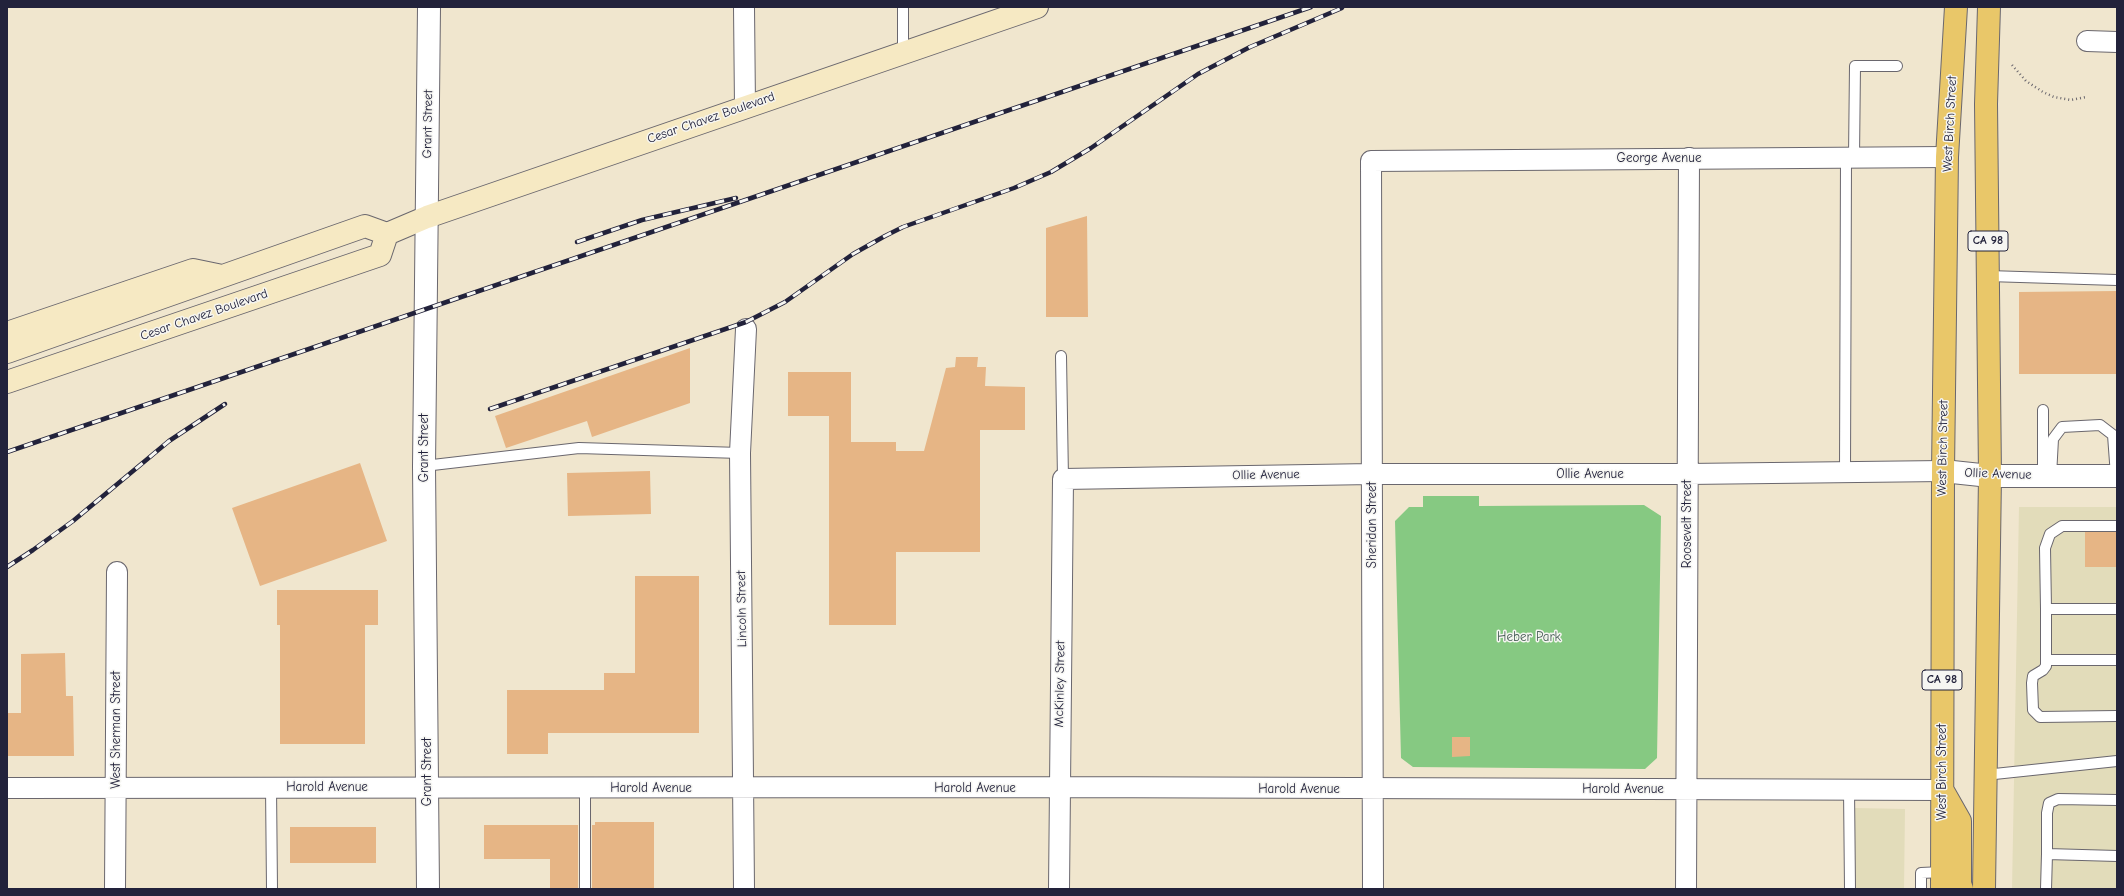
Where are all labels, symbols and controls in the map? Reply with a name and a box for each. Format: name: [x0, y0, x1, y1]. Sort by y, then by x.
street label: West Birch Street: [1940, 76, 1960, 172]
street label: Cesar Chavez Boulevard: [645, 89, 777, 147]
street label: Grant Street: [420, 90, 436, 158]
street label: George Avenue: [1617, 150, 1701, 166]
road number: CA 98: [1968, 231, 2008, 251]
street label: Cesar Chavez Boulevard: [138, 286, 270, 344]
street label: West Birch Street: [1934, 400, 1952, 496]
street label: Grant Street: [416, 414, 432, 482]
street label: Ollie Avenue: [1964, 465, 2032, 483]
street label: Ollie Avenue: [1556, 466, 1624, 482]
street label: Ollie Avenue: [1232, 467, 1300, 483]
street label: Roosevelt Street: [1679, 480, 1695, 568]
street label: Sheridan Street: [1364, 482, 1380, 568]
street label: Lincoln Street: [734, 571, 750, 647]
park label: Heber Park: [1497, 629, 1561, 645]
street label: McKinley Street: [1051, 641, 1069, 727]
road number: CA 98: [1922, 670, 1962, 690]
street label: West Sherman Street: [108, 671, 124, 789]
street label: West Birch Street: [1934, 724, 1950, 820]
street label: Grant Street: [419, 738, 435, 806]
street label: Harold Avenue: [286, 779, 368, 795]
street label: Harold Avenue: [610, 780, 692, 796]
street label: Harold Avenue: [934, 780, 1016, 796]
street label: Harold Avenue: [1258, 781, 1340, 797]
street label: Harold Avenue: [1582, 781, 1664, 797]

